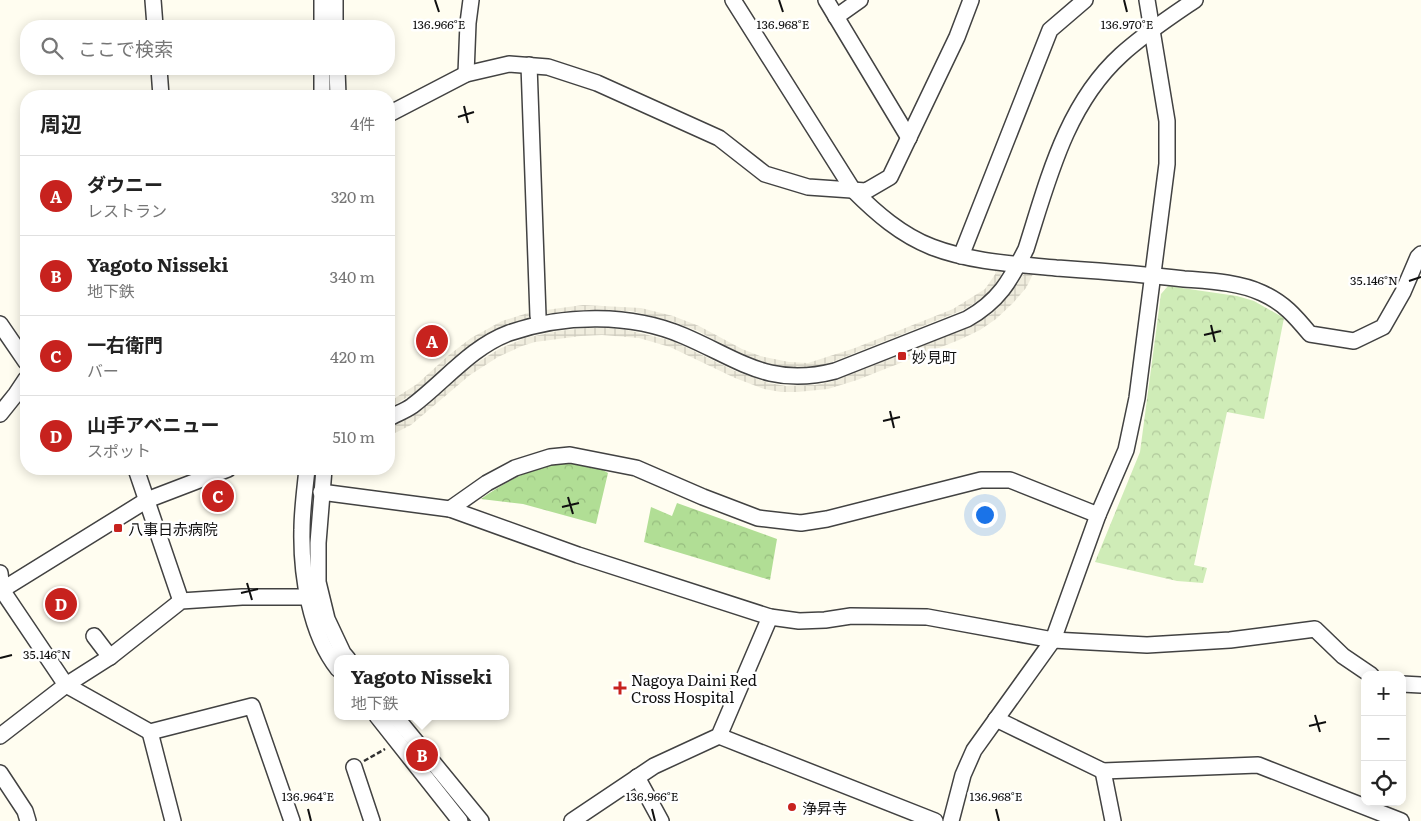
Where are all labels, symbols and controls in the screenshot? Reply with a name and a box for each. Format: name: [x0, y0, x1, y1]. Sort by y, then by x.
text: 136.966°E: [413, 15, 466, 33]
text: 136.968°E: [757, 15, 810, 33]
text: 136.970°E: [1101, 15, 1154, 33]
search box: [20, 20, 395, 75]
icon: search: [38, 34, 66, 62]
text: ここで検索: [78, 34, 173, 62]
text: 周辺: [40, 107, 82, 138]
text: 4件: [350, 111, 375, 135]
text: ダウニー: [87, 170, 163, 198]
text: A: [50, 184, 62, 208]
text: 320 m: [331, 184, 375, 208]
text: レストラン: [87, 198, 167, 222]
text: Yagoto Nisseki: [87, 250, 228, 278]
text: B: [50, 264, 62, 288]
text: 340 m: [330, 264, 375, 288]
text: 35.146°N: [1350, 271, 1398, 289]
text: 地下鉄: [87, 278, 135, 302]
pin: A: [416, 322, 448, 360]
text: 一右衛門: [87, 330, 163, 358]
text: C: [50, 344, 62, 368]
text: 420 m: [330, 344, 375, 368]
place label: 妙見町: [912, 345, 957, 368]
marker: 妙見町: [896, 350, 908, 362]
text: バー: [87, 358, 119, 382]
text: 山手アベニュー: [87, 410, 220, 438]
text: D: [50, 424, 62, 448]
text: 510 m: [332, 424, 375, 448]
text: スポット: [87, 438, 151, 462]
pin: C: [202, 477, 234, 515]
your location: [972, 502, 998, 528]
place label: 八事日赤病院: [128, 517, 218, 540]
marker: 八事日赤病院: [112, 522, 124, 534]
pin: D: [45, 585, 77, 623]
text: 35.146°N: [23, 645, 71, 663]
popup: [334, 655, 509, 720]
text: Yagoto Nisseki: [351, 662, 492, 690]
place label: Nagoya Daini Red Cross Hospital: [631, 668, 757, 708]
map controls: [1361, 671, 1406, 806]
button: +: [1361, 671, 1406, 716]
marker: Nagoya Daini Red Cross Hospital: [613, 681, 627, 695]
text: 地下鉄: [351, 690, 399, 714]
button: −: [1361, 716, 1406, 761]
pin: B: [406, 736, 438, 774]
button: locate: [1361, 761, 1406, 806]
text: 136.964°E: [282, 787, 335, 805]
text: 136.966°E: [626, 787, 679, 805]
text: 136.968°E: [970, 787, 1023, 805]
place label: 浄昇寺: [802, 796, 847, 819]
marker: 浄昇寺: [786, 801, 798, 813]

